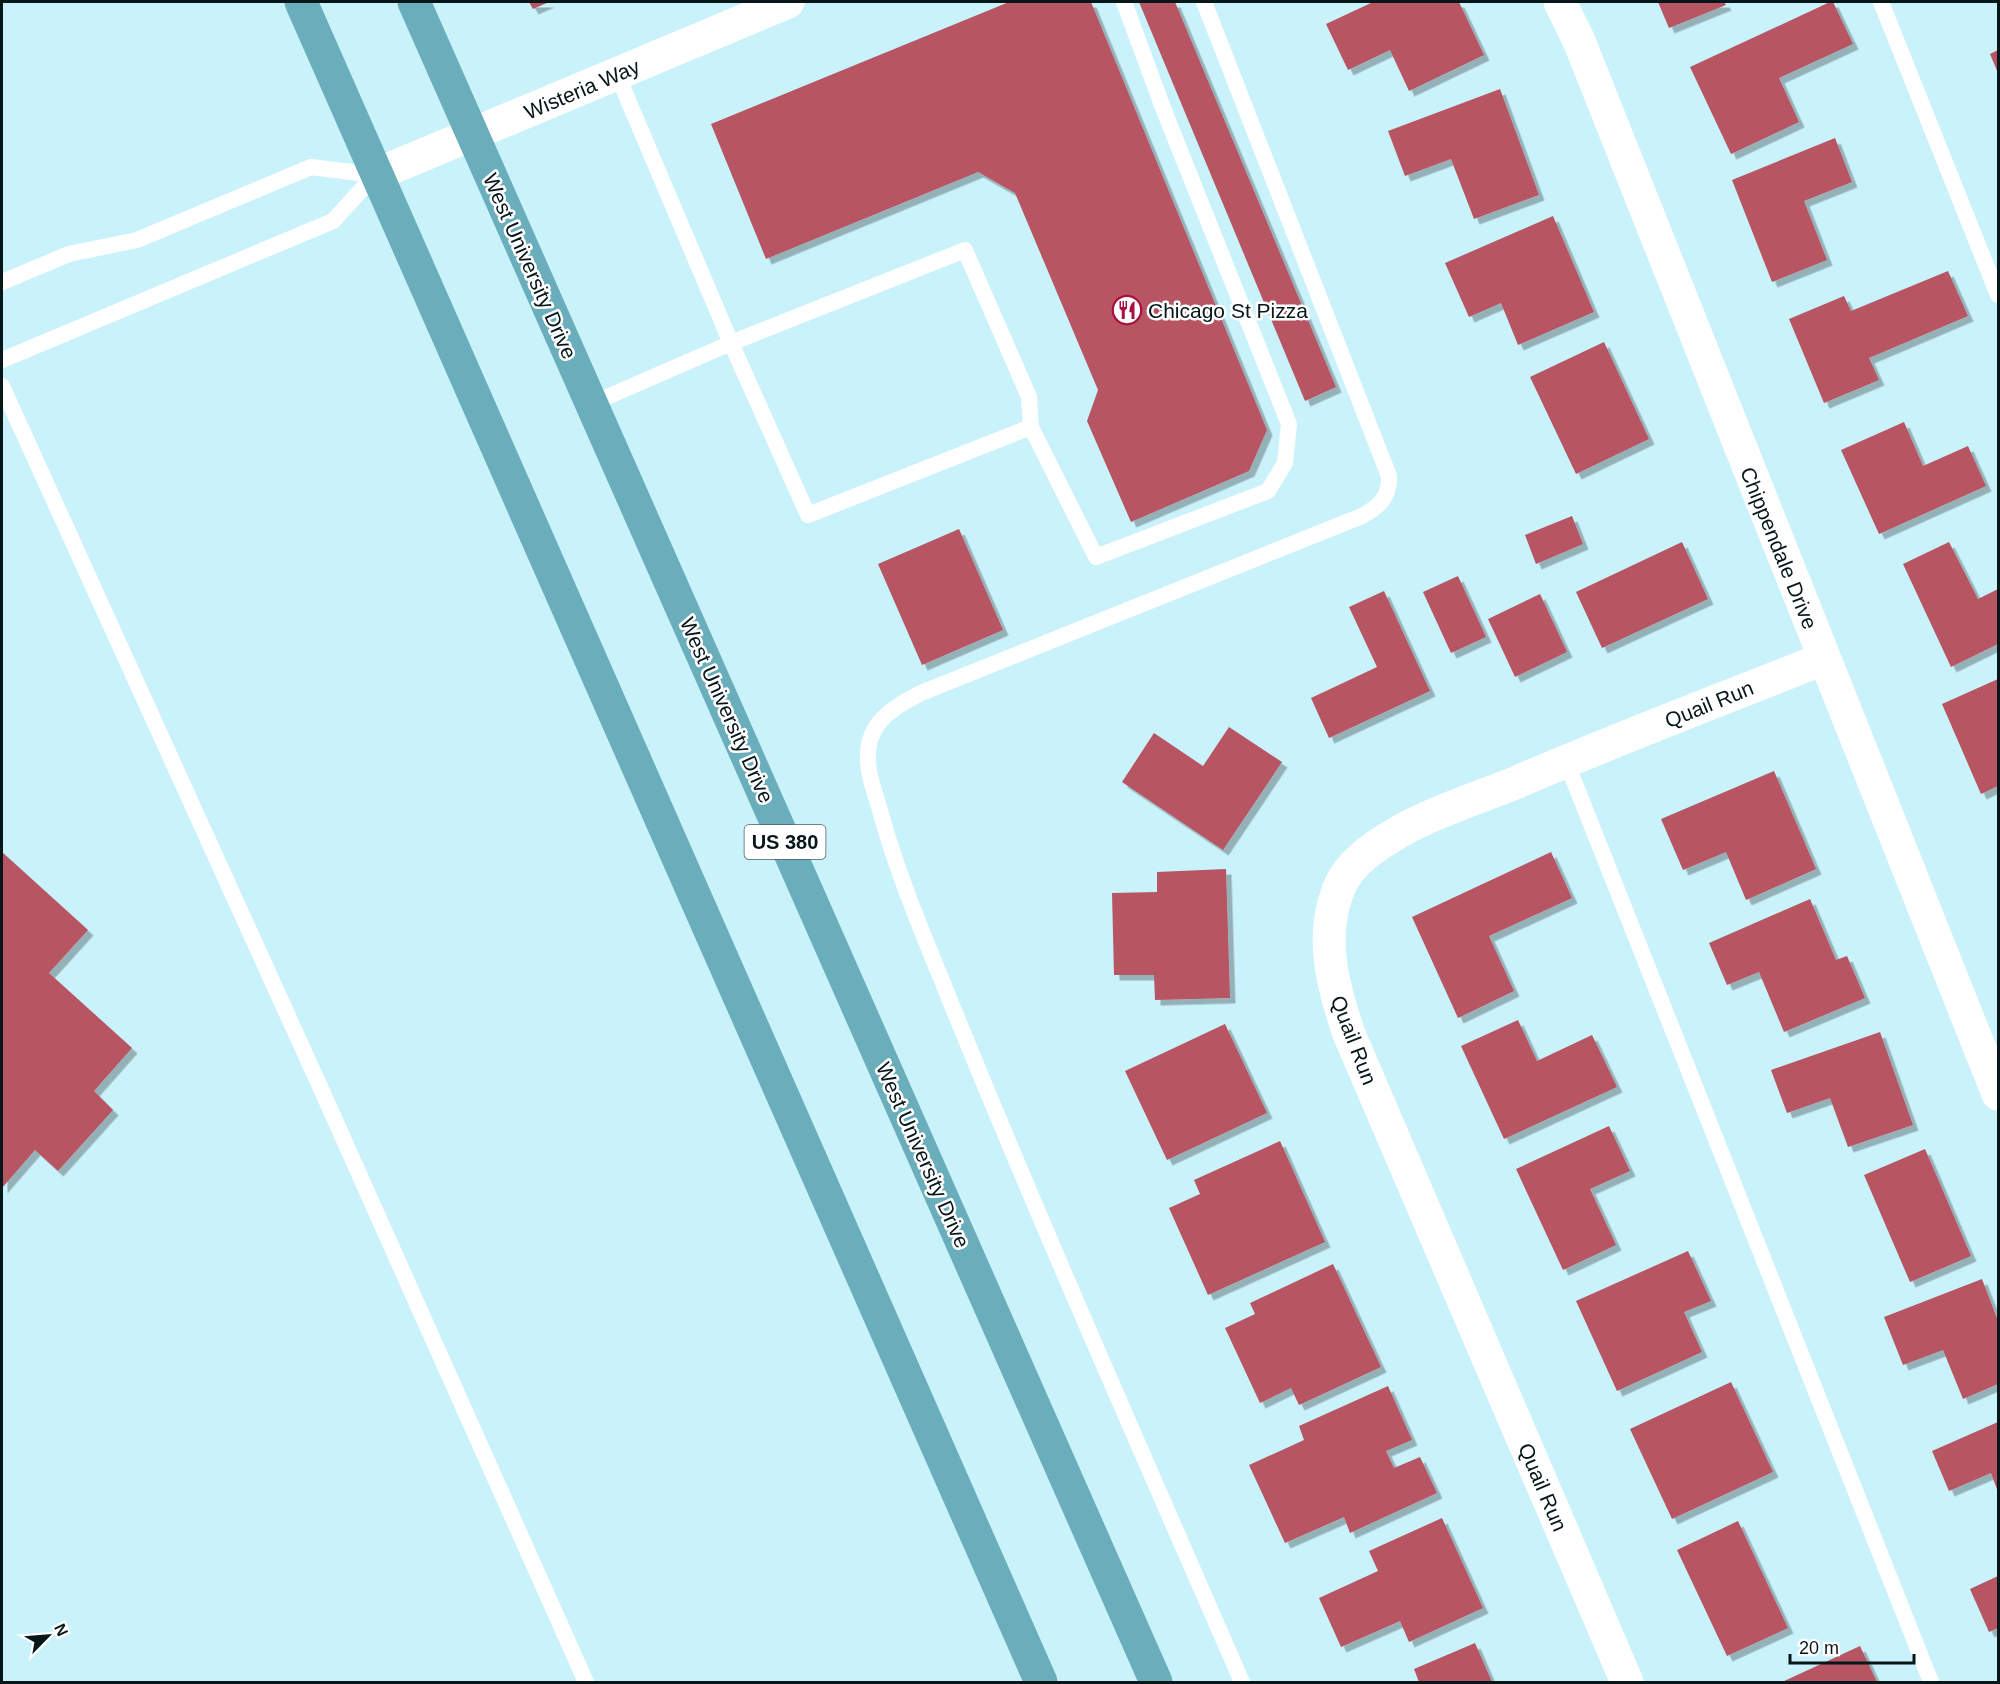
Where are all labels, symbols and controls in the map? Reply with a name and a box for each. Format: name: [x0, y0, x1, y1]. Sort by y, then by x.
street label: Wisteria Way: [521, 54, 644, 124]
street label: West University Drive: [479, 170, 581, 362]
restaurant icon: Chicago St Pizza: [1111, 294, 1143, 326]
place label: Chicago St Pizza: [1148, 299, 1308, 322]
street label: Chippendale Drive: [1736, 464, 1822, 632]
street label: West University Drive: [676, 614, 778, 806]
street label: Quail Run: [1661, 676, 1757, 732]
road number: US 380: [744, 825, 826, 859]
street label: Quail Run: [1327, 992, 1381, 1088]
street label: West University Drive: [872, 1059, 974, 1251]
street label: Quail Run: [1514, 1440, 1572, 1534]
north arrow: [18, 1606, 78, 1666]
text: N: [51, 1621, 71, 1639]
scale bar: [1790, 1627, 1914, 1665]
text: 20 m: [1799, 1638, 1839, 1658]

